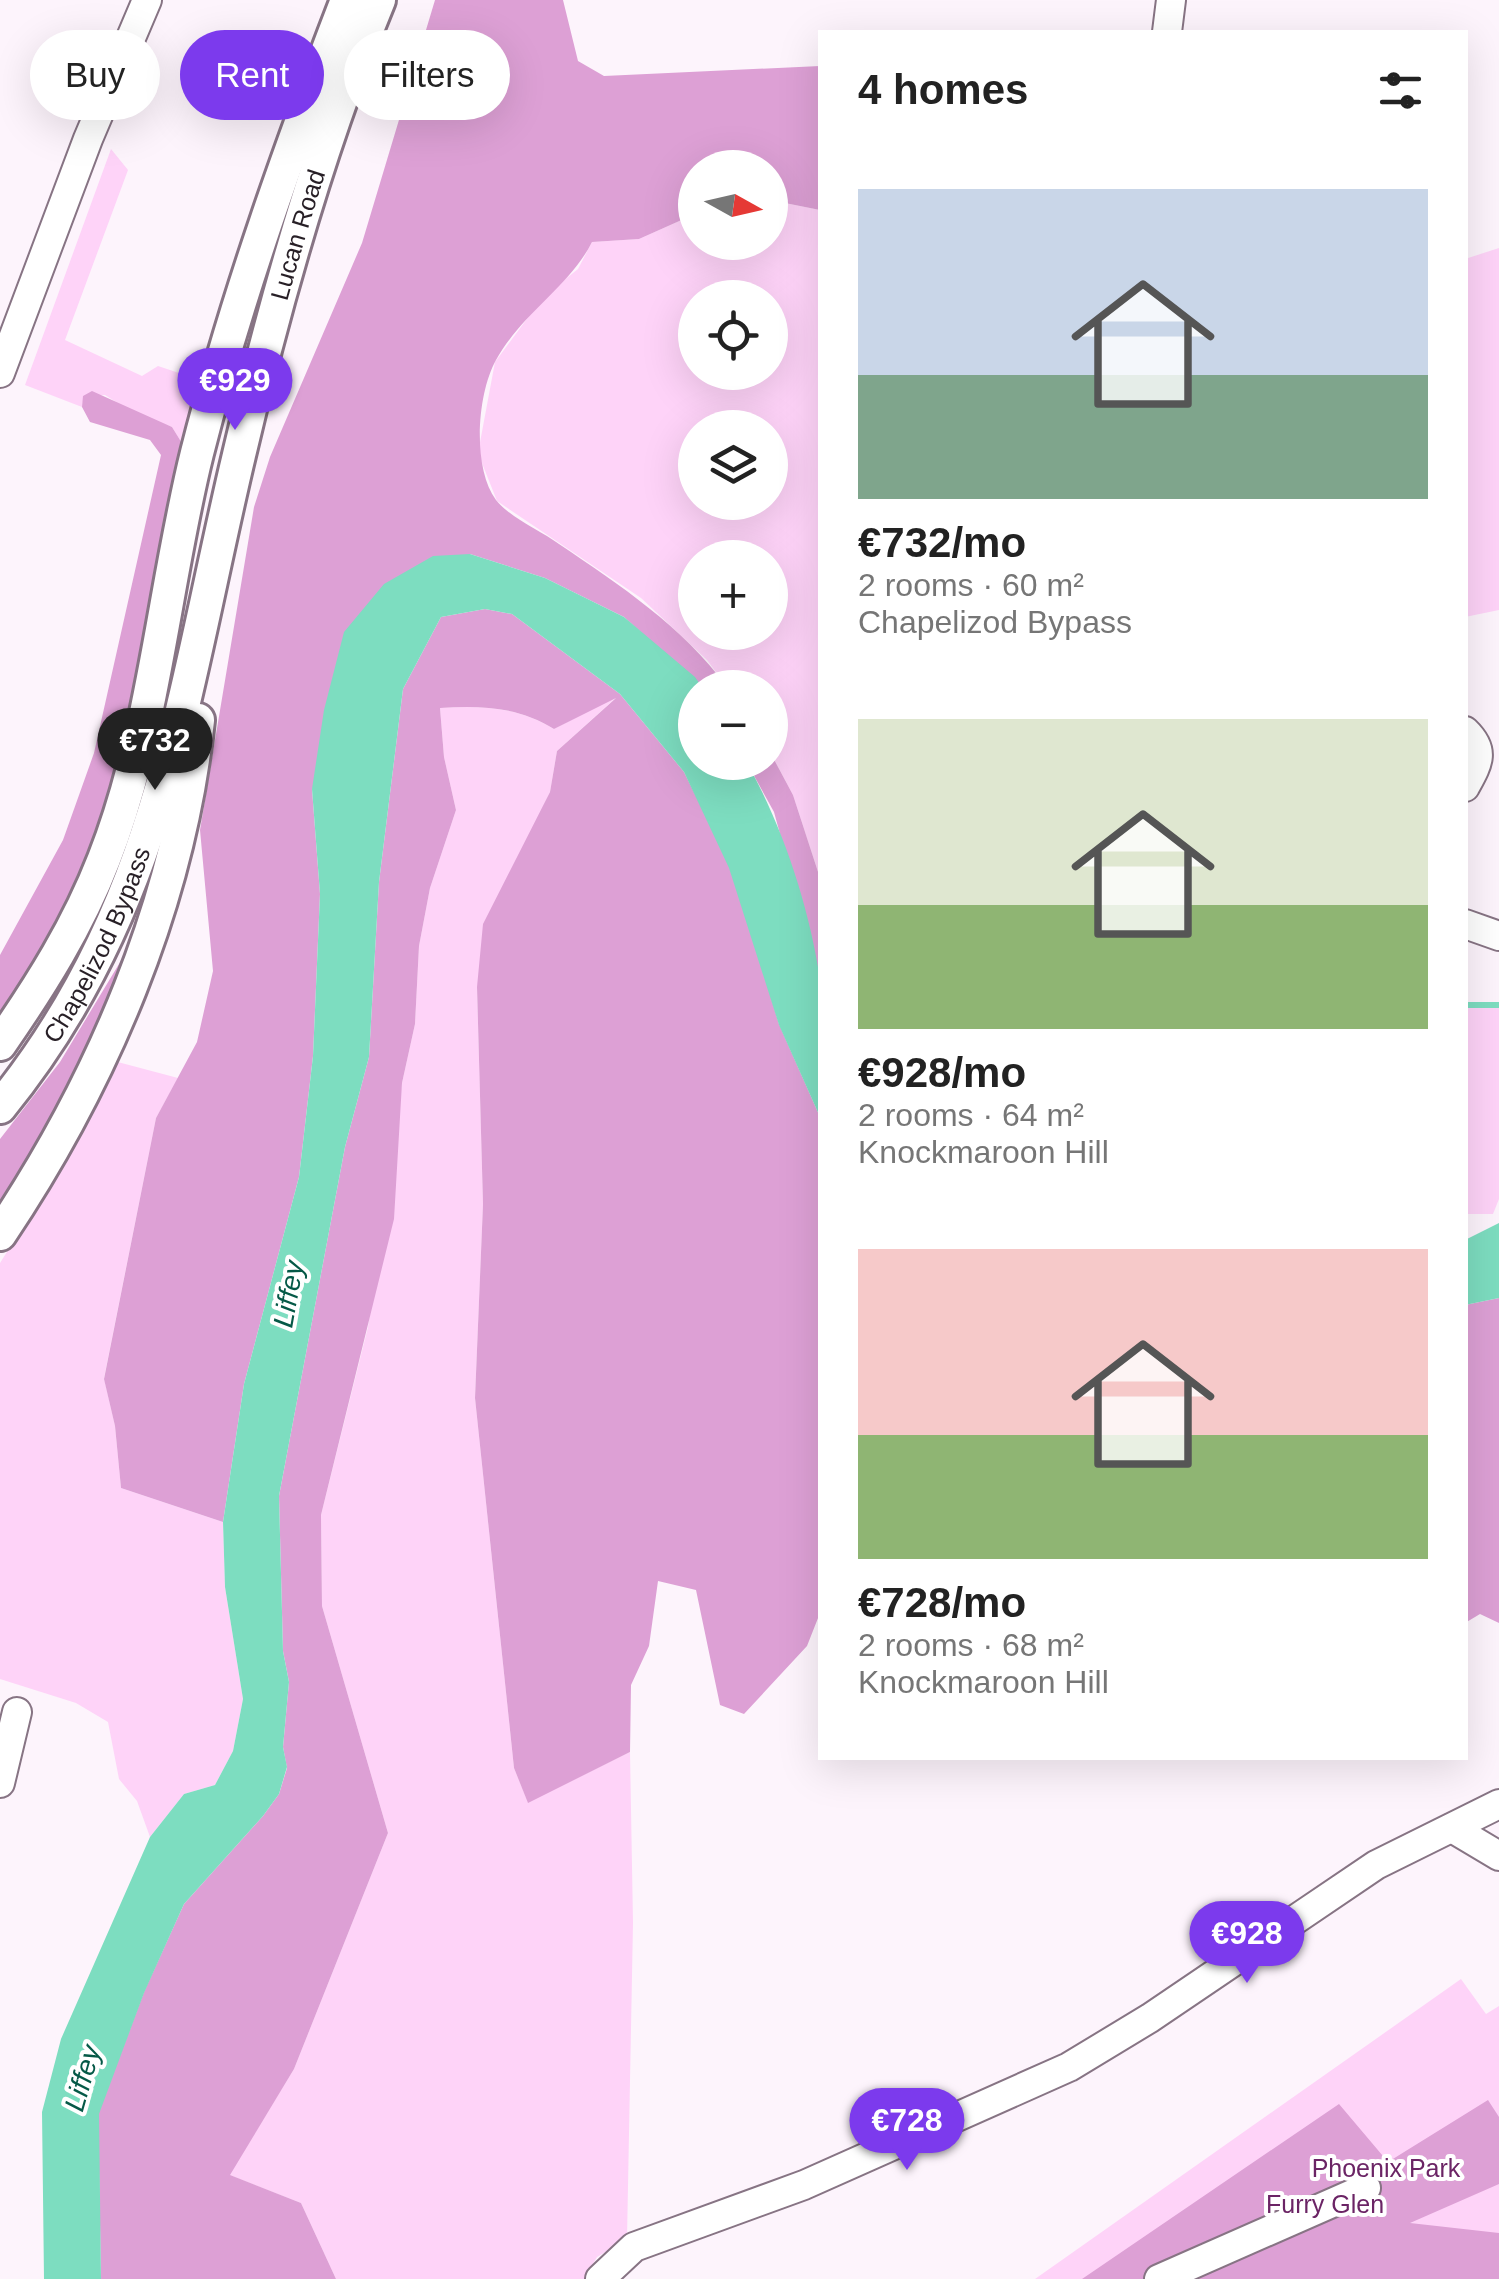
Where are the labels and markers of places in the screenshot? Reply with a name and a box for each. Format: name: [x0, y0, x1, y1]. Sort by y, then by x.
pin: €929: [176, 348, 294, 433]
pin: €732: [96, 708, 214, 793]
pin: €928: [1188, 1901, 1306, 1986]
pin: €728: [848, 2088, 966, 2173]

